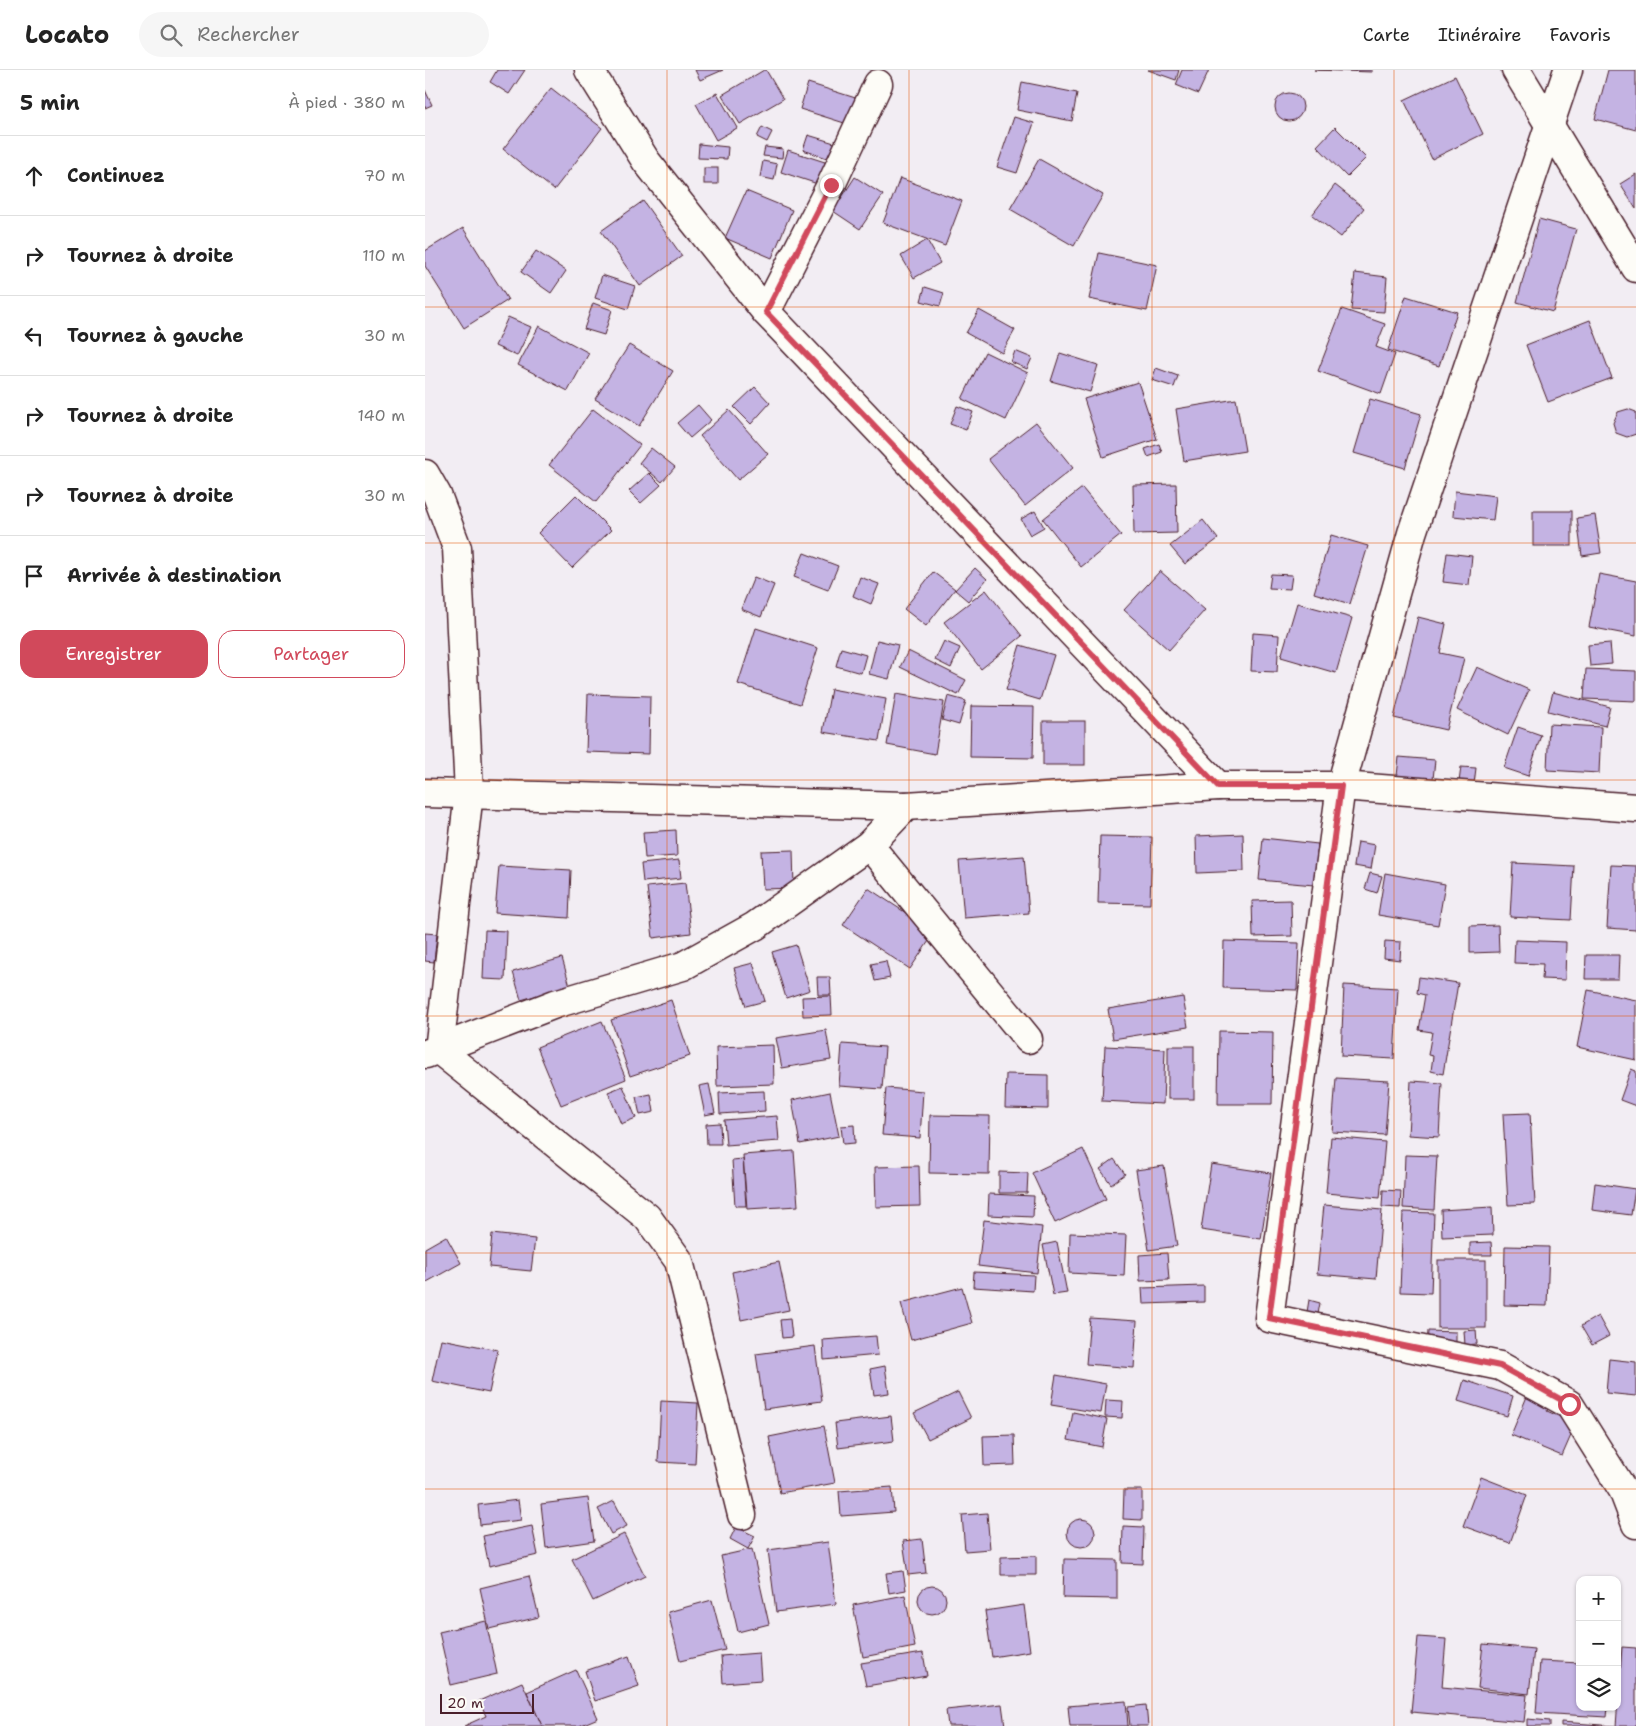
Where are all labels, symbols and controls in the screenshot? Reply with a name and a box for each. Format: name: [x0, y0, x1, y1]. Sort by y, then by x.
search box: [139, 12, 489, 57]
text: Locato: [25, 19, 109, 51]
icon: search: [157, 21, 185, 49]
text: Rechercher: [197, 22, 300, 47]
text: Carte: [1363, 23, 1410, 47]
text: Itinéraire: [1438, 23, 1522, 47]
text: Favoris: [1550, 23, 1611, 47]
text: 5 min: [20, 89, 80, 117]
text: À pied · 380 m: [288, 92, 405, 113]
icon: ahead: [20, 162, 48, 190]
text: Continuez: [67, 163, 165, 188]
text: 70 m: [364, 165, 405, 186]
route end: [820, 174, 843, 197]
icon: right: [20, 242, 48, 270]
text: Tournez à droite: [67, 243, 234, 268]
text: 110 m: [362, 245, 405, 266]
icon: left: [20, 322, 48, 350]
text: Tournez à gauche: [67, 323, 244, 348]
text: 30 m: [364, 325, 405, 346]
icon: right: [20, 402, 48, 430]
text: Tournez à droite: [67, 403, 234, 428]
text: 140 m: [358, 405, 405, 426]
icon: right: [20, 482, 48, 510]
text: Tournez à droite: [67, 483, 234, 508]
text: 30 m: [364, 485, 405, 506]
icon: arrive: [20, 562, 48, 590]
text: Arrivée à destination: [67, 563, 281, 588]
button: Enregistrer: [20, 630, 208, 678]
button: Partager: [218, 630, 405, 678]
route start: [1558, 1393, 1581, 1416]
map controls: [1576, 1576, 1621, 1711]
button: +: [1576, 1576, 1621, 1621]
button: −: [1576, 1621, 1621, 1666]
button: layers: [1576, 1666, 1621, 1711]
scale bar: [440, 1691, 534, 1714]
text: 20 m: [447, 1694, 483, 1712]

